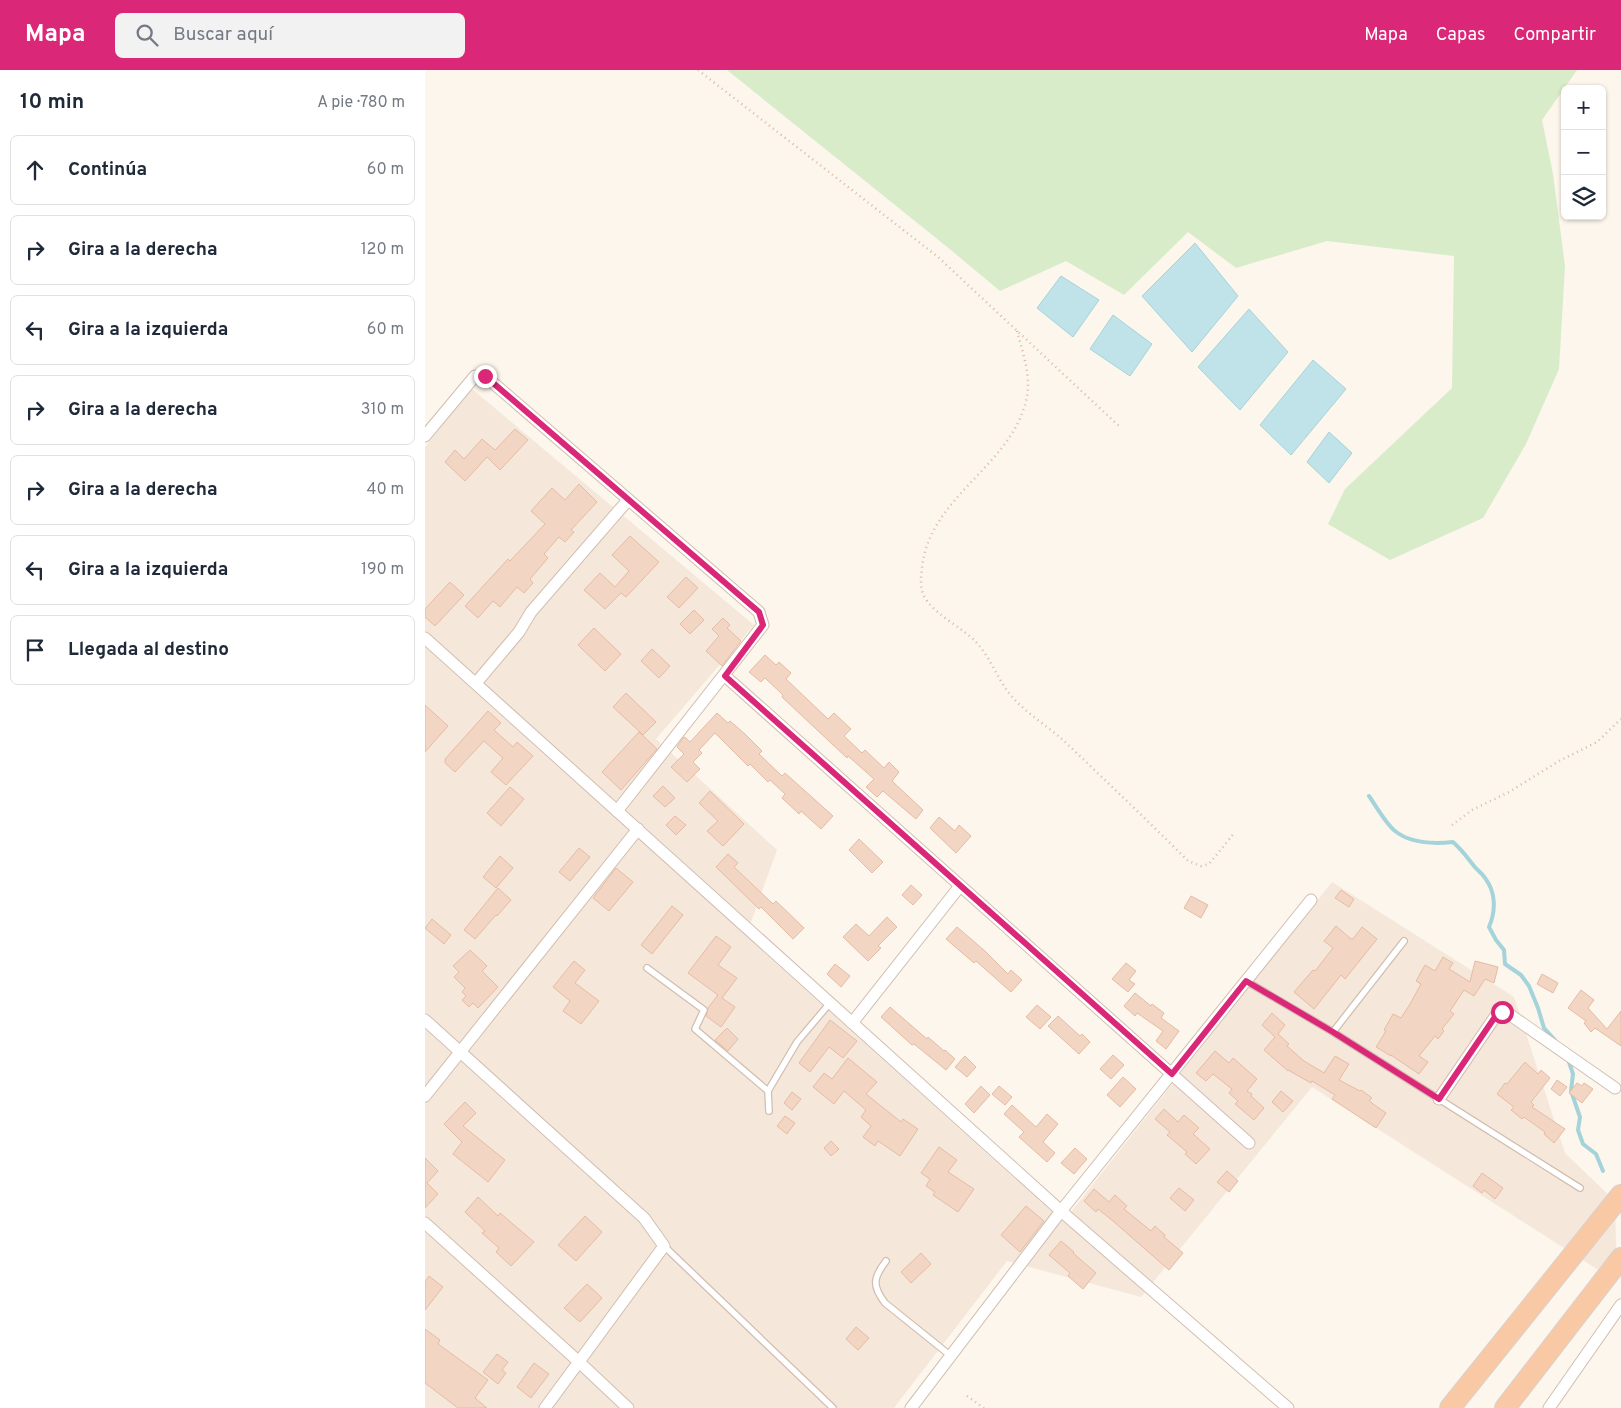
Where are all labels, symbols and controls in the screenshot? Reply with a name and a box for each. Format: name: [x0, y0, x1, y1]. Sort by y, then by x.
search box: [115, 13, 465, 58]
text: Mapa: [25, 20, 85, 50]
icon: search: [133, 21, 161, 49]
text: Buscar aquí: [173, 23, 273, 47]
text: Mapa: [1364, 24, 1408, 47]
text: Capas: [1436, 24, 1485, 47]
text: Compartir: [1513, 24, 1596, 47]
map controls: [1561, 85, 1606, 220]
button: +: [1561, 85, 1606, 130]
text: 10 min: [20, 89, 84, 116]
text: A pie · 780 m: [317, 93, 405, 113]
button: −: [1561, 130, 1606, 175]
icon: ahead: [21, 156, 49, 184]
text: Continúa: [68, 158, 147, 182]
text: 60 m: [367, 160, 404, 180]
button: layers: [1561, 175, 1606, 220]
icon: right: [21, 236, 49, 264]
text: Gira a la derecha: [68, 238, 218, 262]
text: 120 m: [361, 240, 404, 260]
icon: left: [21, 316, 49, 344]
text: Gira a la izquierda: [68, 318, 228, 342]
text: 60 m: [367, 320, 404, 340]
route end: [474, 365, 497, 388]
icon: right: [21, 396, 49, 424]
text: Gira a la derecha: [68, 398, 218, 422]
text: 310 m: [361, 400, 404, 420]
icon: right: [21, 476, 49, 504]
text: Gira a la derecha: [68, 478, 218, 502]
text: 40 m: [366, 480, 404, 500]
icon: left: [21, 556, 49, 584]
text: Gira a la izquierda: [68, 558, 228, 582]
text: 190 m: [361, 560, 404, 580]
icon: arrive: [21, 636, 49, 664]
text: Llegada al destino: [68, 638, 229, 662]
route start: [1491, 1001, 1514, 1024]

